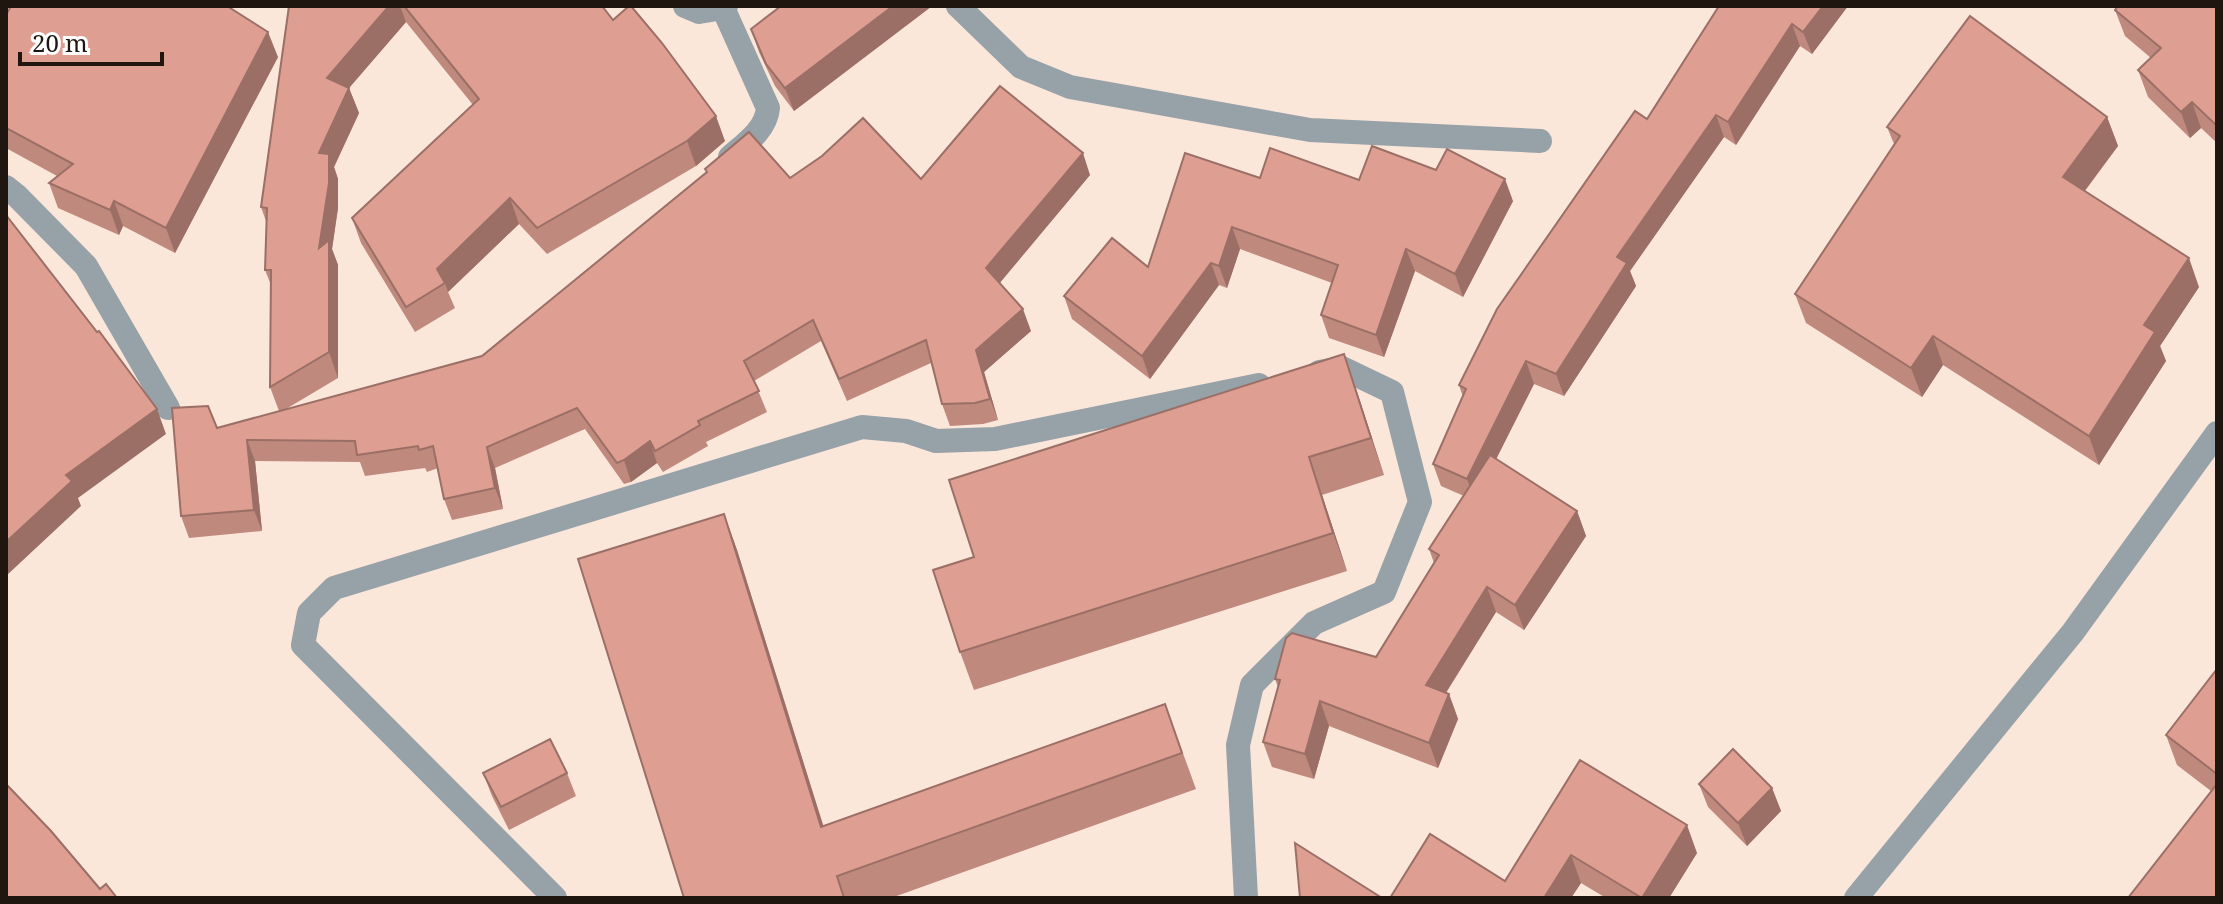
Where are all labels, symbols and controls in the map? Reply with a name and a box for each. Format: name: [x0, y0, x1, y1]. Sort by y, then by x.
scale bar: [20, 16, 162, 66]
text: 20 m: [32, 26, 88, 59]

